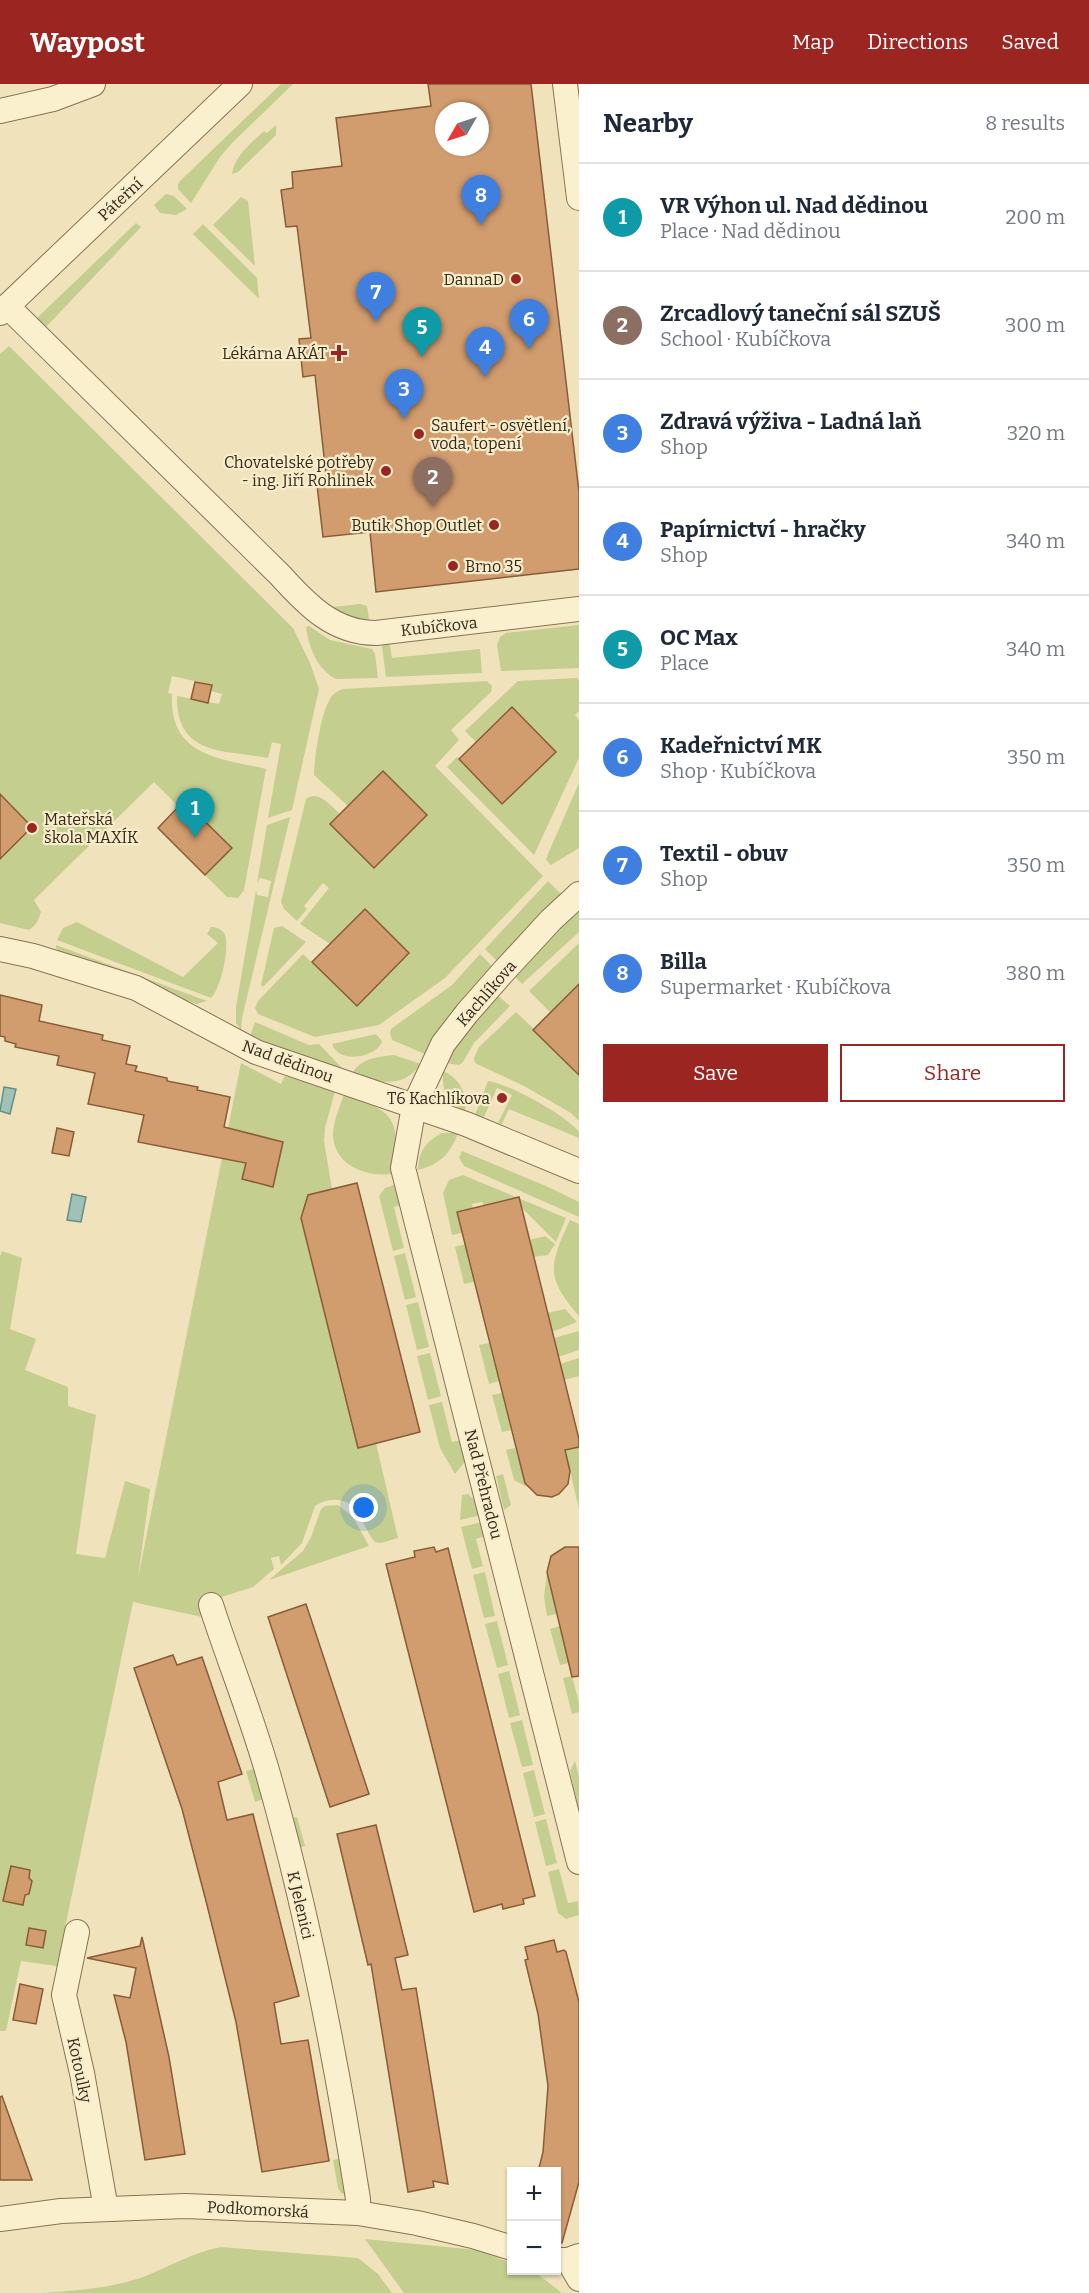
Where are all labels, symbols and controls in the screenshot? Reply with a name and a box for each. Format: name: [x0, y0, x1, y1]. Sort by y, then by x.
text: Waypost: [30, 26, 145, 59]
text: Map: [792, 29, 834, 55]
text: Directions: [867, 29, 968, 55]
text: Saved: [1001, 29, 1059, 55]
north arrow: [435, 102, 489, 156]
text: Nearby: [603, 108, 693, 139]
text: 8 results: [985, 111, 1065, 135]
street label: Páteřní: [94, 174, 147, 225]
pin: 8: [462, 176, 500, 225]
text: VR Výhon ul. Nad dědinou: [660, 192, 928, 219]
text: 1: [618, 205, 627, 229]
text: 200 m: [1005, 205, 1065, 229]
text: Place · Nad dědinou: [660, 219, 841, 243]
place label: DannaD: [444, 270, 504, 289]
pin: 7: [356, 272, 395, 322]
marker: DannaD: [509, 272, 523, 286]
pin: 6: [510, 300, 548, 349]
text: Zrcadlový taneční sál SZUŠ: [660, 300, 941, 327]
pin: 5: [402, 308, 442, 357]
text: 2: [617, 313, 628, 337]
text: 300 m: [1005, 313, 1065, 337]
text: School · Kubíčkova: [660, 327, 831, 351]
pin: 4: [466, 328, 504, 377]
place label: Lékárna AKÁT: [222, 343, 327, 363]
marker: Lékárna AKÁT: [332, 346, 346, 360]
pin: 3: [384, 370, 424, 419]
text: Zdravá výživa - Ladná laň: [660, 408, 921, 435]
place label: Saufert - osvětlení, voda, topení: [430, 416, 571, 453]
text: 3: [617, 421, 628, 445]
text: 320 m: [1007, 421, 1065, 445]
marker: Saufert - osvětlení, voda, topení: [412, 427, 426, 441]
text: Shop: [660, 435, 708, 459]
place label: Chovatelské potřeby - ing. Jiří Rohlinek: [224, 453, 375, 490]
pin: 2: [414, 458, 452, 507]
marker: Chovatelské potřeby - ing. Jiří Rohlinek: [379, 464, 393, 478]
place label: Butik Shop Outlet: [351, 516, 482, 535]
text: Papírnictví - hračky: [660, 516, 866, 543]
marker: Butik Shop Outlet: [487, 518, 501, 532]
text: 4: [616, 529, 629, 553]
text: 340 m: [1006, 529, 1065, 553]
text: Shop: [660, 543, 708, 567]
place label: Brno 35: [465, 557, 522, 576]
marker: Brno 35: [446, 559, 460, 573]
street label: Kubíčkova: [400, 613, 479, 640]
text: OC Max: [660, 624, 738, 651]
text: 5: [617, 637, 628, 661]
text: 340 m: [1006, 637, 1065, 661]
text: Place: [660, 651, 709, 675]
text: Kadeřnictví MK: [660, 732, 822, 759]
text: 6: [617, 745, 628, 769]
text: 350 m: [1007, 745, 1065, 769]
text: Shop · Kubíčkova: [660, 759, 816, 783]
pin: 1: [176, 788, 214, 838]
place label: Mateřská škola MAXÍK: [44, 810, 139, 847]
marker: Mateřská škola MAXÍK: [25, 821, 39, 835]
text: Textil - obuv: [660, 840, 788, 867]
text: 7: [617, 853, 628, 877]
text: 350 m: [1007, 853, 1065, 877]
text: Shop: [660, 867, 708, 891]
text: Billa: [660, 948, 707, 975]
street label: Kachlíkova: [453, 956, 520, 1030]
text: 8: [616, 961, 629, 985]
text: 380 m: [1006, 961, 1065, 985]
text: Supermarket · Kubíčkova: [660, 975, 891, 999]
street label: Nad dědinou: [240, 1036, 336, 1087]
button: Save: [603, 1044, 828, 1102]
button: Share: [840, 1044, 1065, 1102]
place label: T6 Kachlíkova: [387, 1089, 490, 1108]
marker: T6 Kachlíkova: [495, 1091, 509, 1105]
street label: Nad Přehradou: [461, 1427, 506, 1541]
your location: [349, 1493, 378, 1522]
street label: K Jelenici: [283, 1869, 318, 1941]
street label: Kotoulky: [63, 2036, 96, 2105]
map controls: [507, 2167, 561, 2275]
button: +: [507, 2167, 561, 2221]
street label: Podkomorská: [207, 2197, 310, 2222]
button: −: [507, 2221, 561, 2275]

